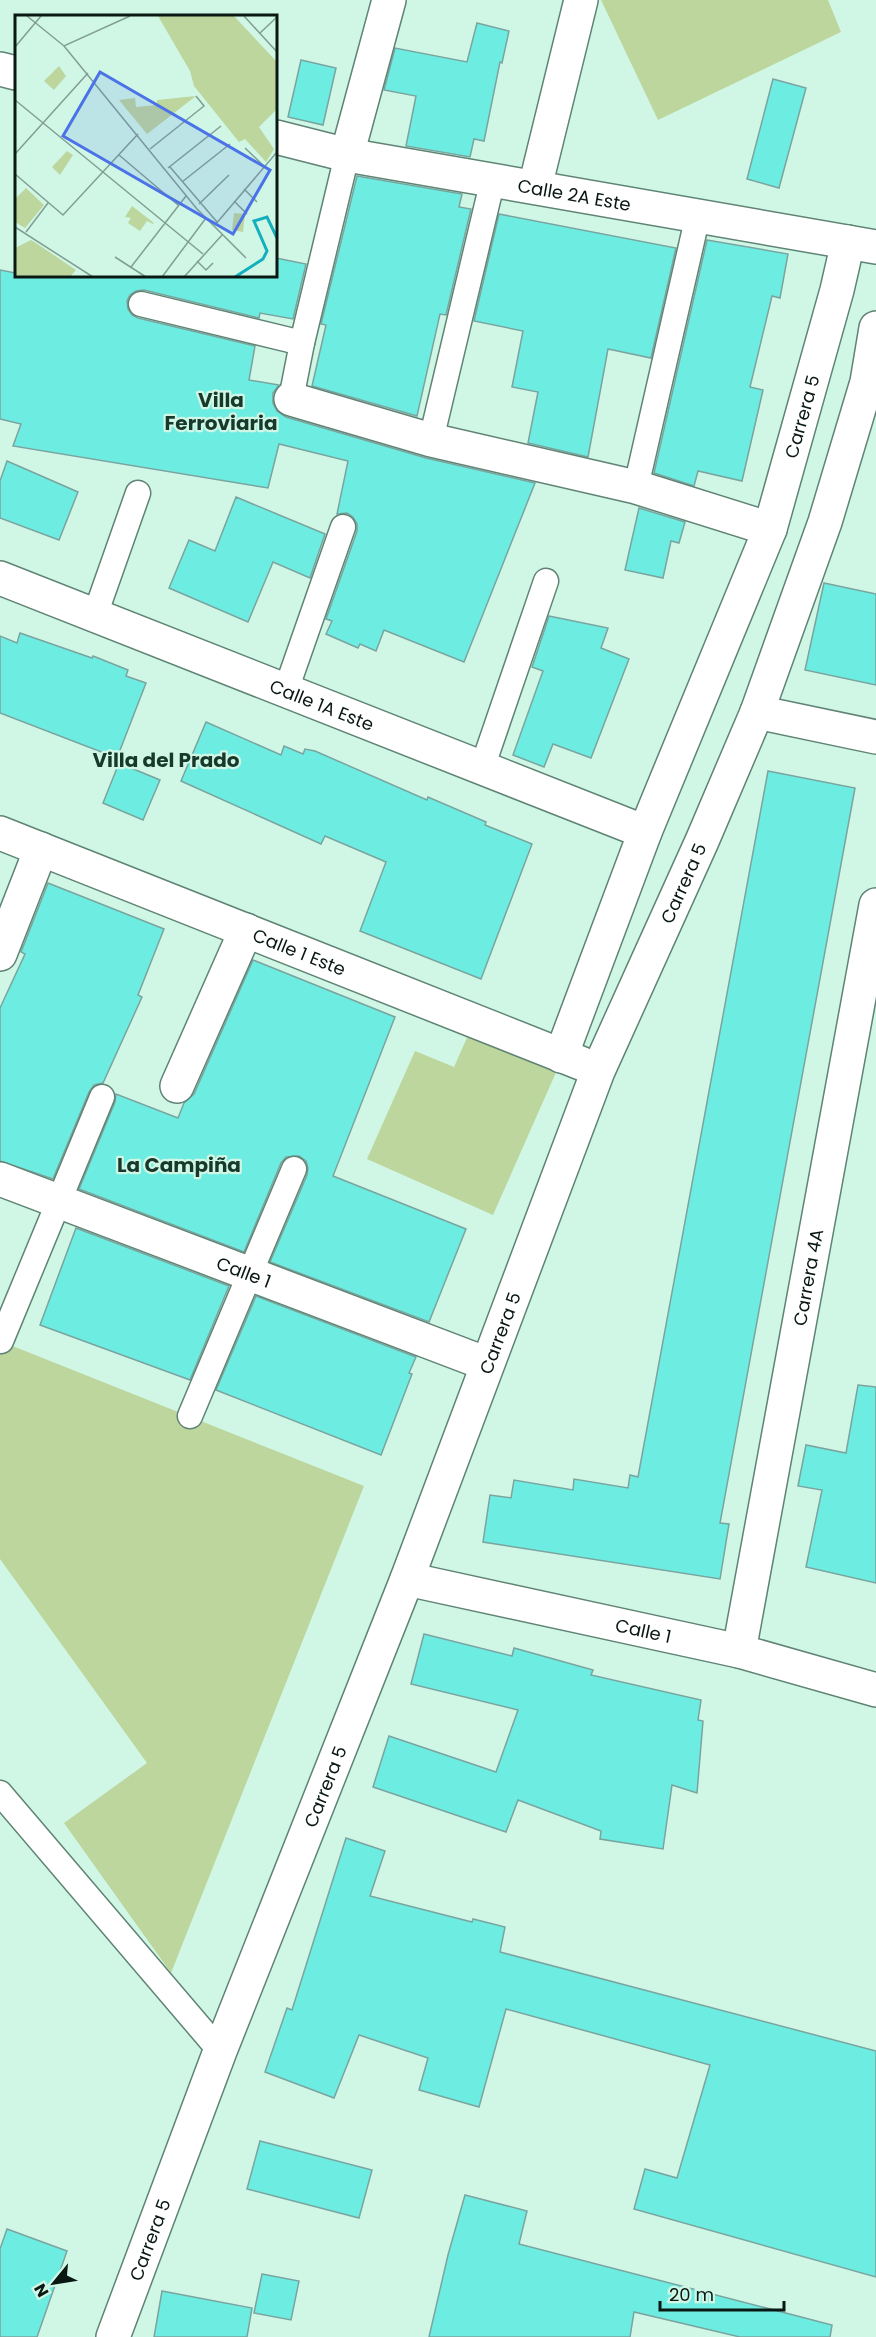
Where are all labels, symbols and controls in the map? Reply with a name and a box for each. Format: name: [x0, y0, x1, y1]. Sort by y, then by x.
inset map: [15, 15, 278, 278]
street label: Calle 2A Este: [516, 172, 633, 217]
street label: Carrera 5: [778, 372, 825, 461]
district label: Villa Ferroviaria: [164, 386, 278, 437]
street label: Calle 1A Este: [266, 673, 378, 737]
district label: Villa del Prado: [92, 746, 240, 774]
street label: Carrera 5: [654, 839, 712, 927]
street label: Calle 1 Este: [249, 922, 349, 981]
district label: La Campiña: [117, 1151, 241, 1179]
street label: Carrera 4A: [787, 1227, 829, 1328]
street label: Calle 1: [213, 1250, 275, 1293]
street label: Carrera 5: [473, 1288, 526, 1377]
street label: Calle 1: [613, 1612, 674, 1649]
street label: Carrera 5: [297, 1742, 352, 1831]
street label: Carrera 5: [123, 2195, 176, 2284]
north arrow: [24, 2253, 84, 2313]
scale bar: [660, 2274, 784, 2312]
text: N: [28, 2279, 54, 2301]
text: 20 m: [669, 2282, 714, 2307]

